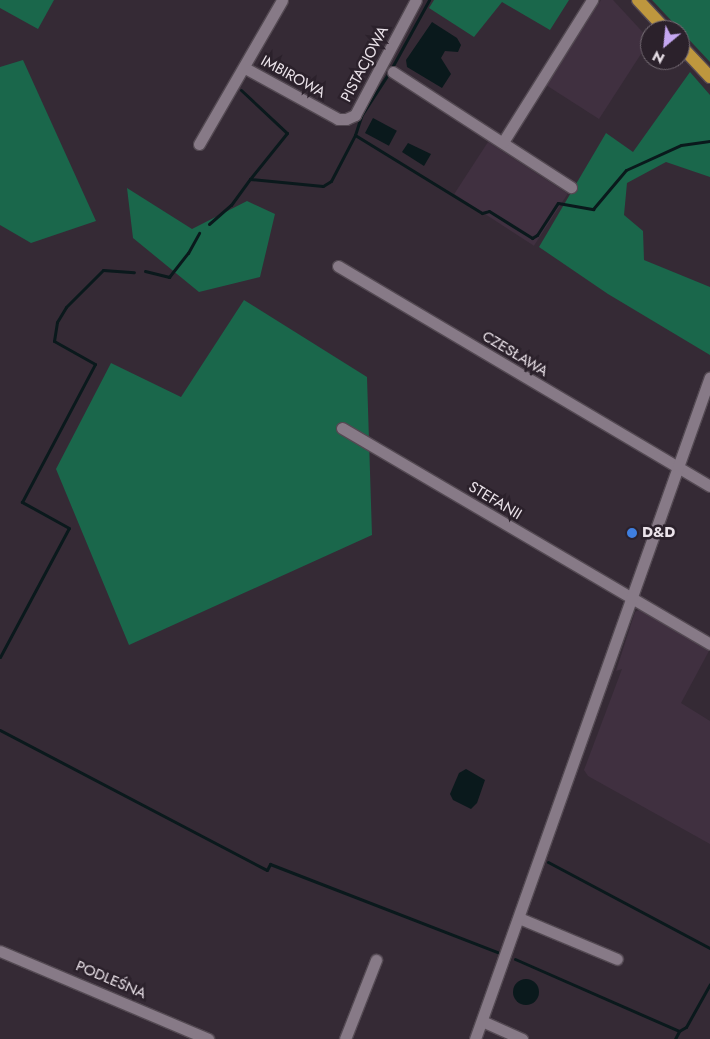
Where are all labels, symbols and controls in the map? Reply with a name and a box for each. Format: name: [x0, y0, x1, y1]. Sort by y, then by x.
north arrow: [640, 20, 690, 70]
street label: PISTACJOWA: [337, 23, 393, 105]
text: N: [649, 46, 668, 69]
street label: IMBIROWA: [258, 52, 328, 102]
street label: CZESŁAWA: [479, 327, 551, 381]
street label: STEFANII: [465, 478, 525, 524]
place label: D&D: [642, 524, 675, 542]
marker: D&D: [626, 527, 638, 539]
street label: PODLEŚNA: [73, 957, 149, 1003]

